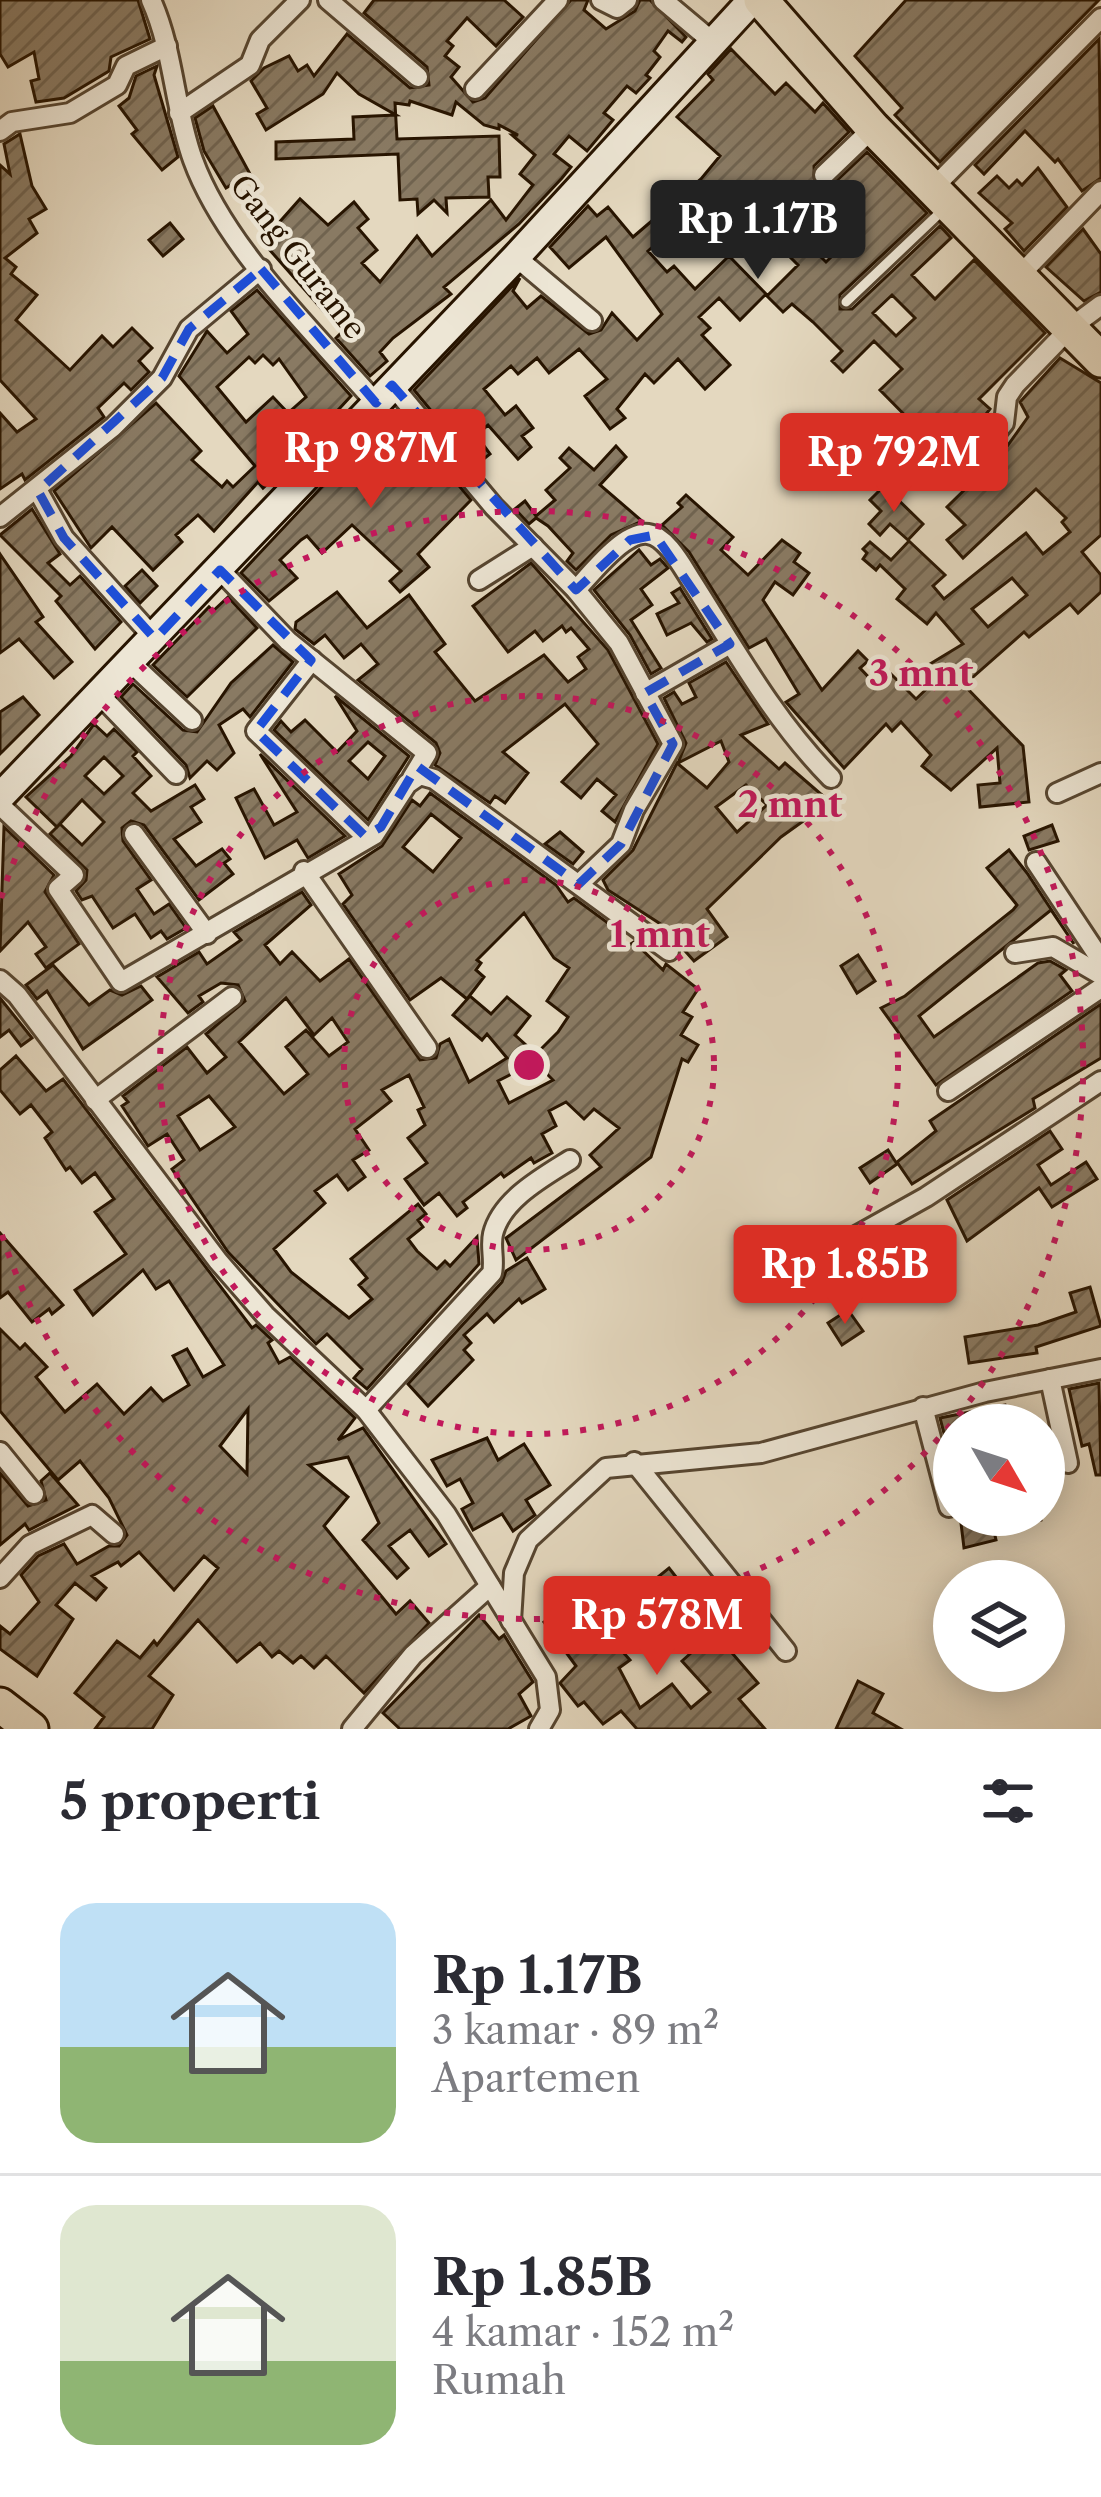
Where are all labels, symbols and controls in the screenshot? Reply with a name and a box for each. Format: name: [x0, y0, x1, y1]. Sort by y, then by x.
street label: Gang Gurame: [222, 167, 374, 347]
pin: Rp 1.17B: [634, 180, 882, 282]
text: Rp 1.17B: [677, 195, 839, 243]
pin: Rp 987M: [260, 409, 482, 511]
pin: Rp 792M: [783, 413, 1005, 515]
text: Rp 987M: [284, 424, 458, 472]
text: Rp 792M: [807, 428, 981, 476]
text: 3 mnt: [869, 651, 974, 695]
text: 2 mnt: [737, 782, 843, 826]
text: 1 mnt: [610, 912, 711, 956]
centre of rings: [508, 1044, 550, 1086]
pin: Rp 1.85B: [721, 1225, 969, 1327]
text: Rp 1.85B: [761, 1240, 929, 1288]
north arrow: [933, 1404, 1065, 1536]
map controls: [933, 1404, 1065, 1692]
button: layers: [933, 1560, 1065, 1692]
pin: Rp 578M: [546, 1576, 768, 1678]
text: Rp 578M: [570, 1591, 744, 1639]
icon: filters: [975, 1768, 1041, 1834]
text: 5 properti: [60, 1770, 320, 1832]
text: Rp 1.17B: [432, 1944, 643, 2006]
icon: home: [156, 1951, 300, 2095]
text: 3 kamar · 89 m²: [432, 2006, 719, 2054]
text: Apartemen: [432, 2054, 640, 2102]
text: Rp 1.85B: [432, 2246, 653, 2308]
icon: home: [156, 2253, 300, 2397]
text: 4 kamar · 152 m²: [432, 2308, 734, 2356]
text: Rumah: [432, 2356, 566, 2404]

